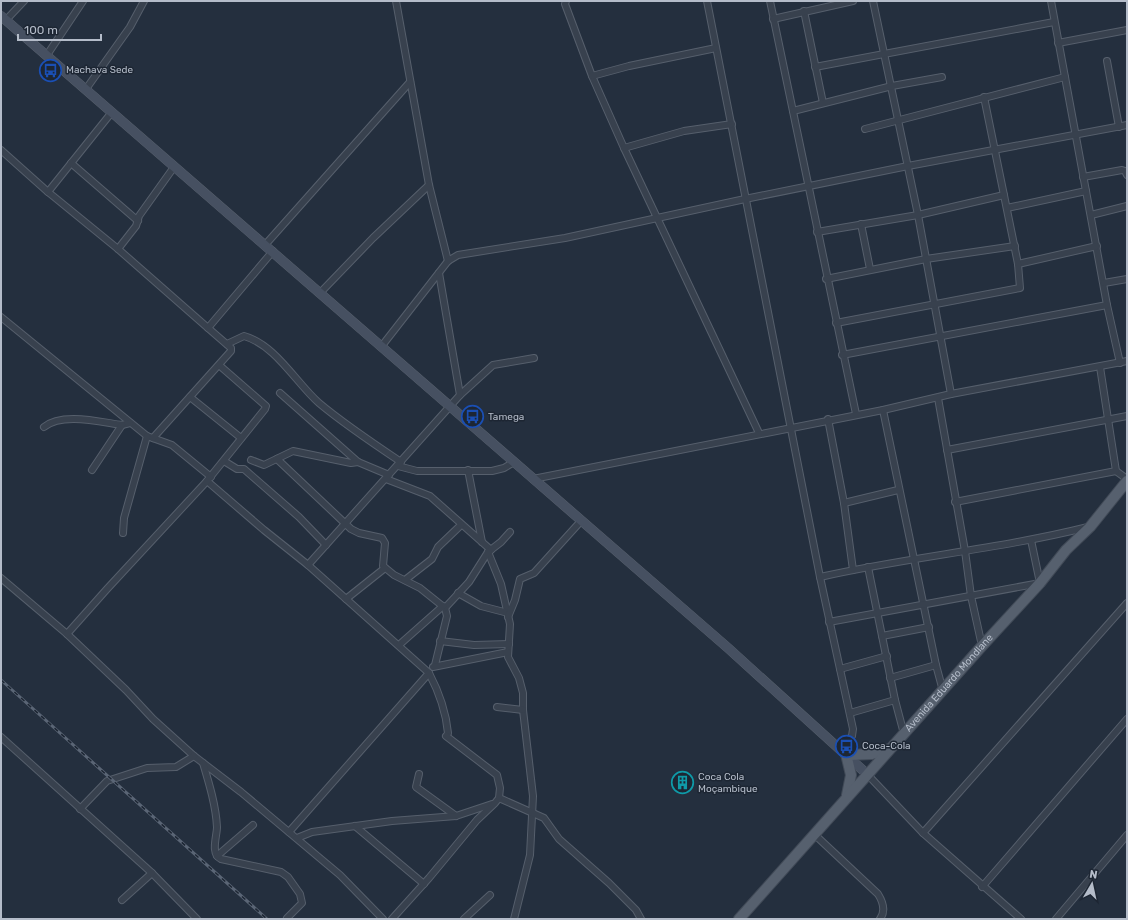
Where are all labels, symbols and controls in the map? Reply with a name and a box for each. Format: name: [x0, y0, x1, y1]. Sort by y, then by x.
scale bar: [18, 16, 101, 42]
text: 100 m: [24, 23, 58, 37]
bus stop icon: Machava Sede: [37, 57, 63, 83]
place label: Machava Sede: [66, 64, 134, 76]
bus stop icon: Tamega: [459, 404, 485, 430]
place label: Tamega: [488, 411, 524, 423]
street label: Avenida Eduardo Mondlane: [903, 632, 996, 734]
bus stop icon: Coca-Cola: [833, 733, 859, 759]
place label: Coca-Cola: [862, 740, 911, 752]
building icon: Coca Cola Moçambique: [670, 770, 696, 796]
place label: Coca Cola Moçambique: [698, 771, 758, 795]
north arrow: [1072, 864, 1112, 904]
text: N: [1089, 868, 1098, 882]

